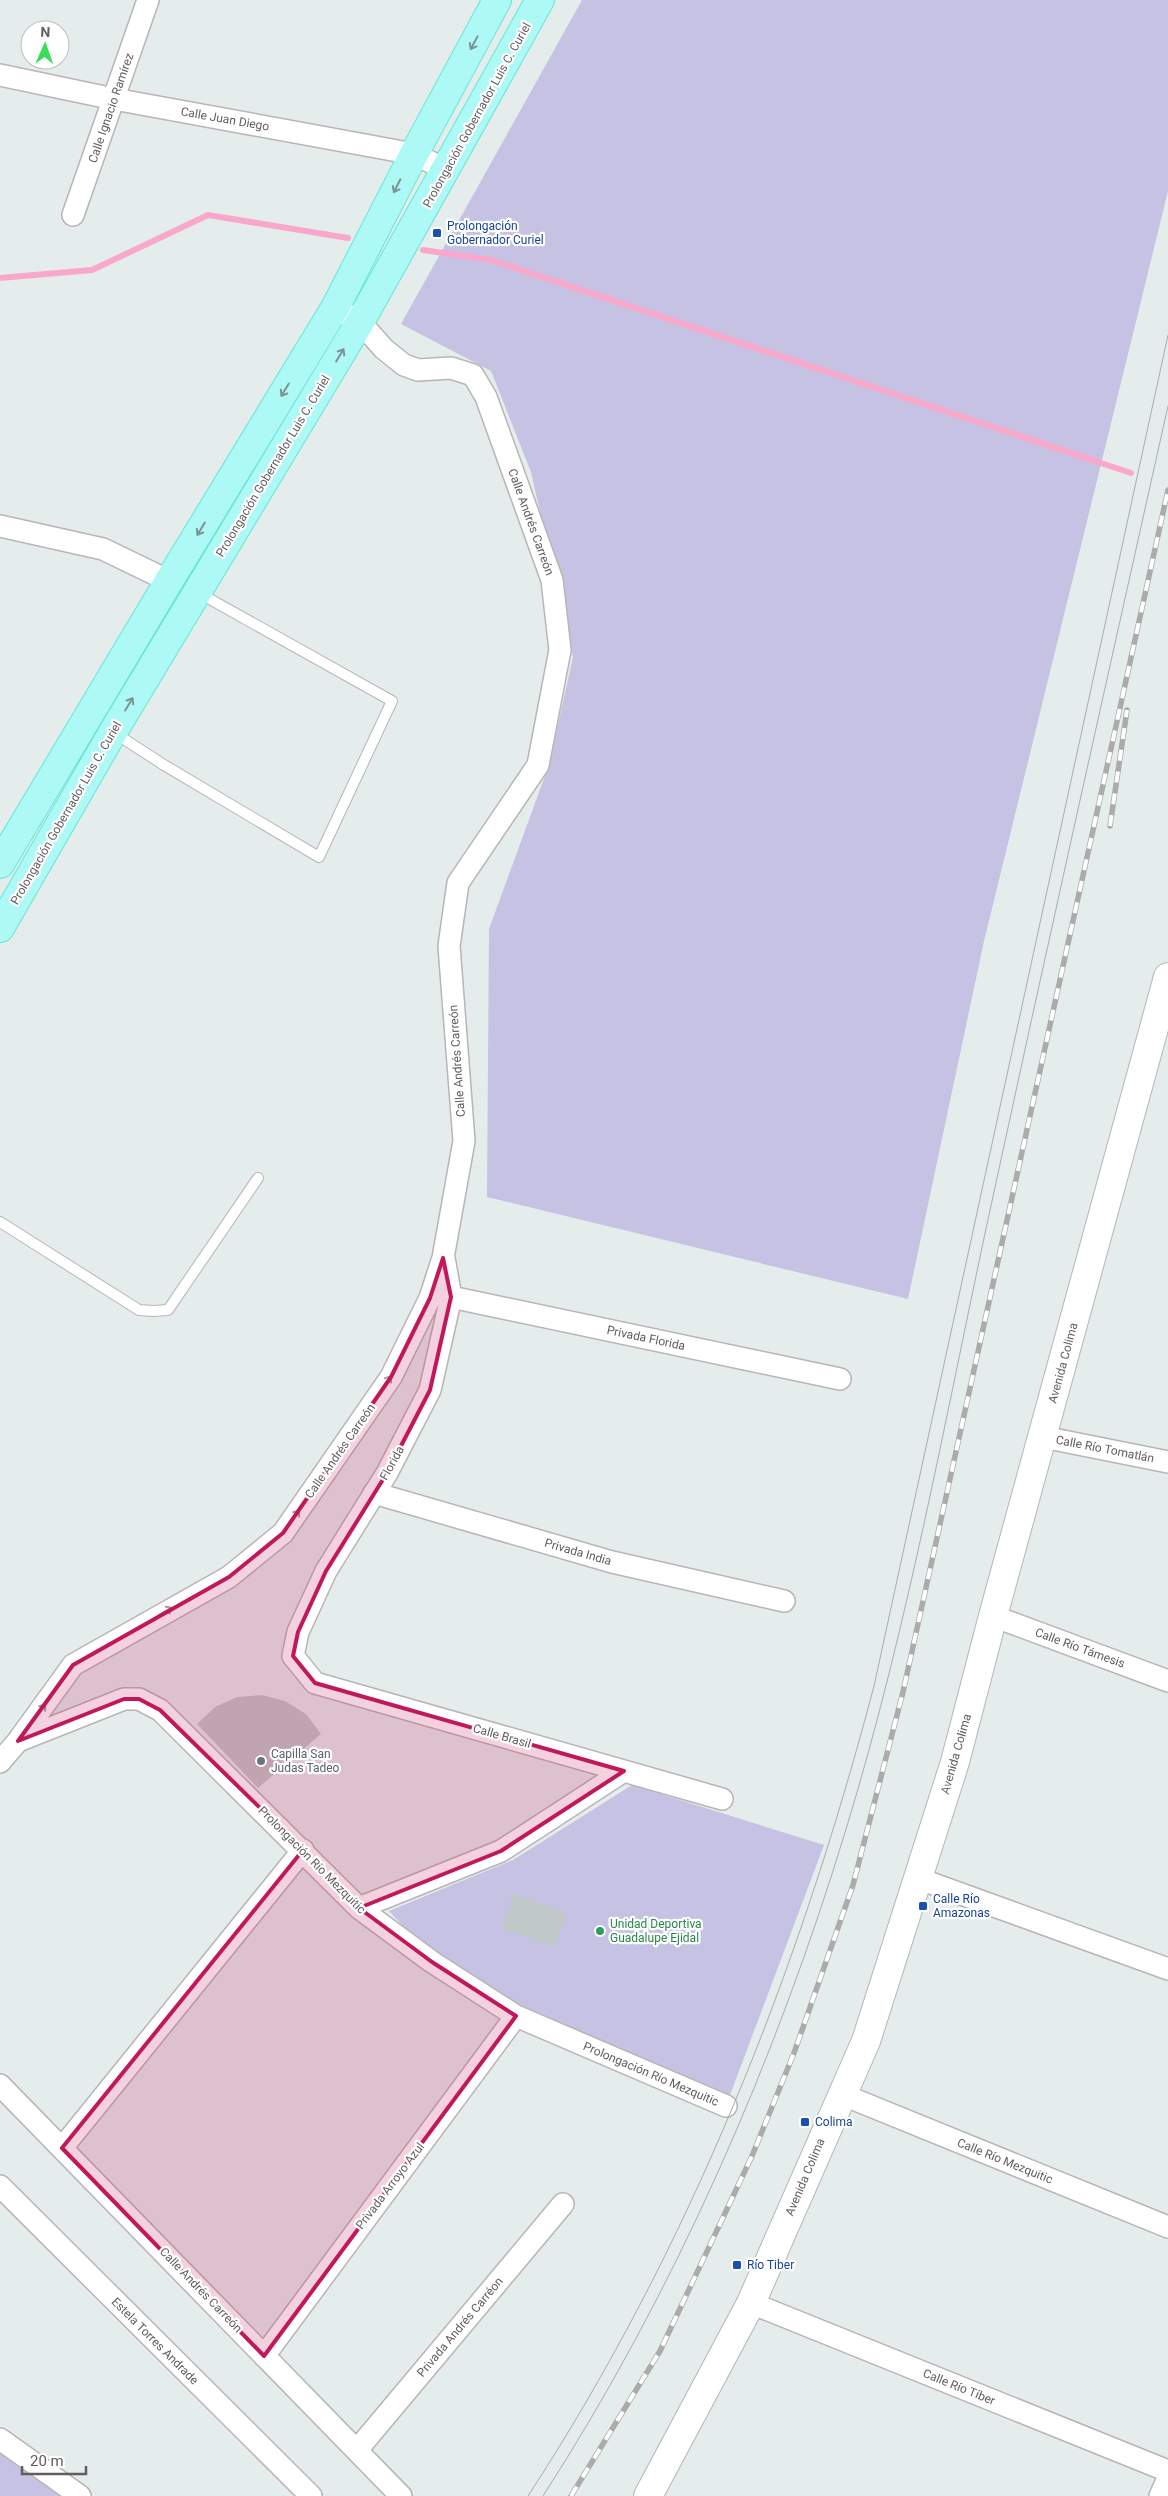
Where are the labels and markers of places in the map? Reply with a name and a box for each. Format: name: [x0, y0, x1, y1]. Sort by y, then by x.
place label: Prolongación Gobernador Curiel: [447, 219, 544, 247]
marker: Prolongación Gobernador Curiel: [431, 227, 443, 239]
place label: Capilla San Judas Tadeo: [271, 1747, 340, 1775]
marker: Capilla San Judas Tadeo: [255, 1755, 267, 1767]
place label: Calle Río Amazonas: [933, 1892, 990, 1920]
marker: Calle Río Amazonas: [917, 1900, 929, 1912]
place label: Unidad Deportiva Guadalupe Ejidal: [610, 1917, 702, 1945]
marker: Unidad Deportiva Guadalupe Ejidal: [594, 1925, 606, 1937]
place label: Colima: [815, 2115, 853, 2129]
marker: Colima: [799, 2116, 811, 2128]
place label: Río Tiber: [747, 2258, 794, 2272]
marker: Río Tiber: [731, 2259, 743, 2271]

